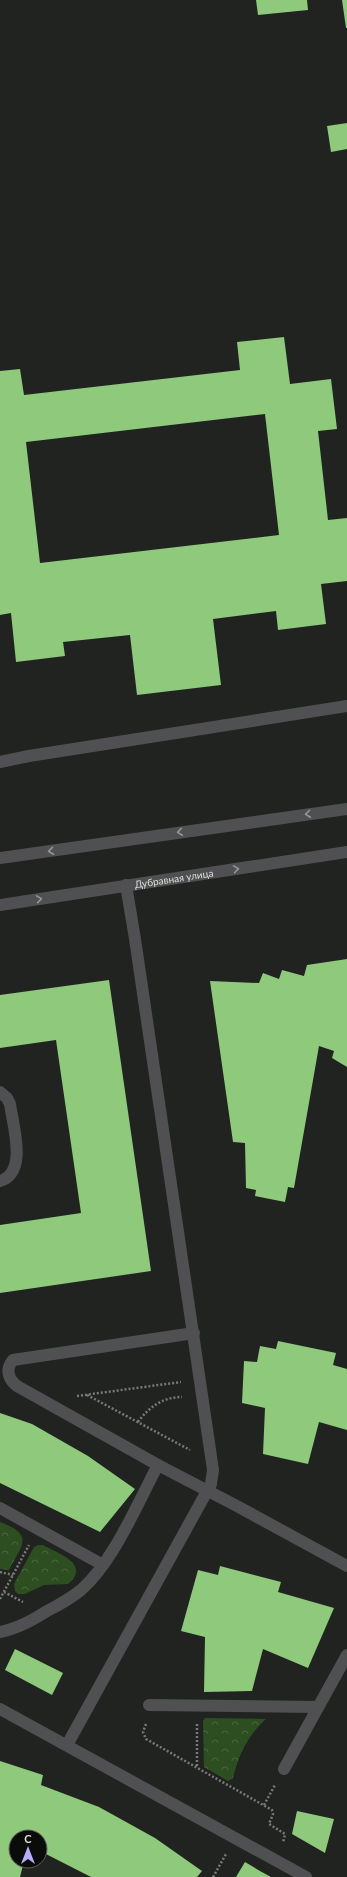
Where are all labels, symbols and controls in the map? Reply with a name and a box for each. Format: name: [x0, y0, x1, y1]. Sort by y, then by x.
one-way arrow: [305, 809, 311, 818]
one-way arrow: [177, 827, 183, 836]
one-way arrow: [48, 846, 54, 855]
one-way arrow: [233, 865, 239, 874]
street label: Дубравная улица: [134, 866, 214, 890]
one-way arrow: [35, 895, 42, 904]
north arrow: [8, 1829, 48, 1869]
text: С: [24, 1832, 32, 1845]

